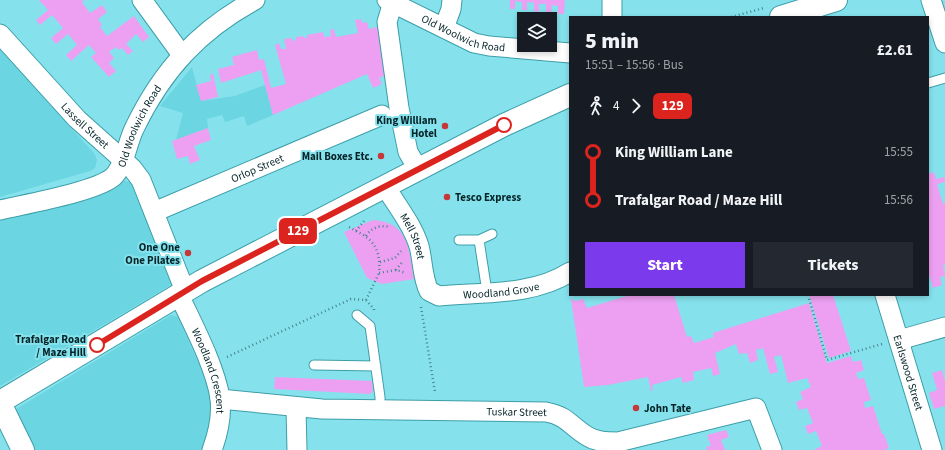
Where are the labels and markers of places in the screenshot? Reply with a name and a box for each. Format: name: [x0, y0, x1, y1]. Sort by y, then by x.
place label: King William Hotel: [376, 113, 438, 141]
unlabelled marker: [496, 117, 512, 133]
marker: King William Hotel: [440, 121, 450, 131]
place label: Mail Boxes Etc.: [302, 149, 373, 164]
marker: Mail Boxes Etc.: [376, 151, 386, 161]
place label: Tesco Express: [455, 190, 521, 205]
marker: Tesco Express: [442, 192, 452, 202]
place label: One One One Pilates: [125, 240, 180, 268]
marker: One One One Pilates: [183, 248, 193, 258]
place label: Trafalgar Road / Maze Hill: [15, 332, 87, 360]
marker: Trafalgar Road / Maze Hill: [89, 337, 105, 353]
place label: John Tate: [644, 401, 692, 416]
marker: John Tate: [631, 403, 641, 413]

